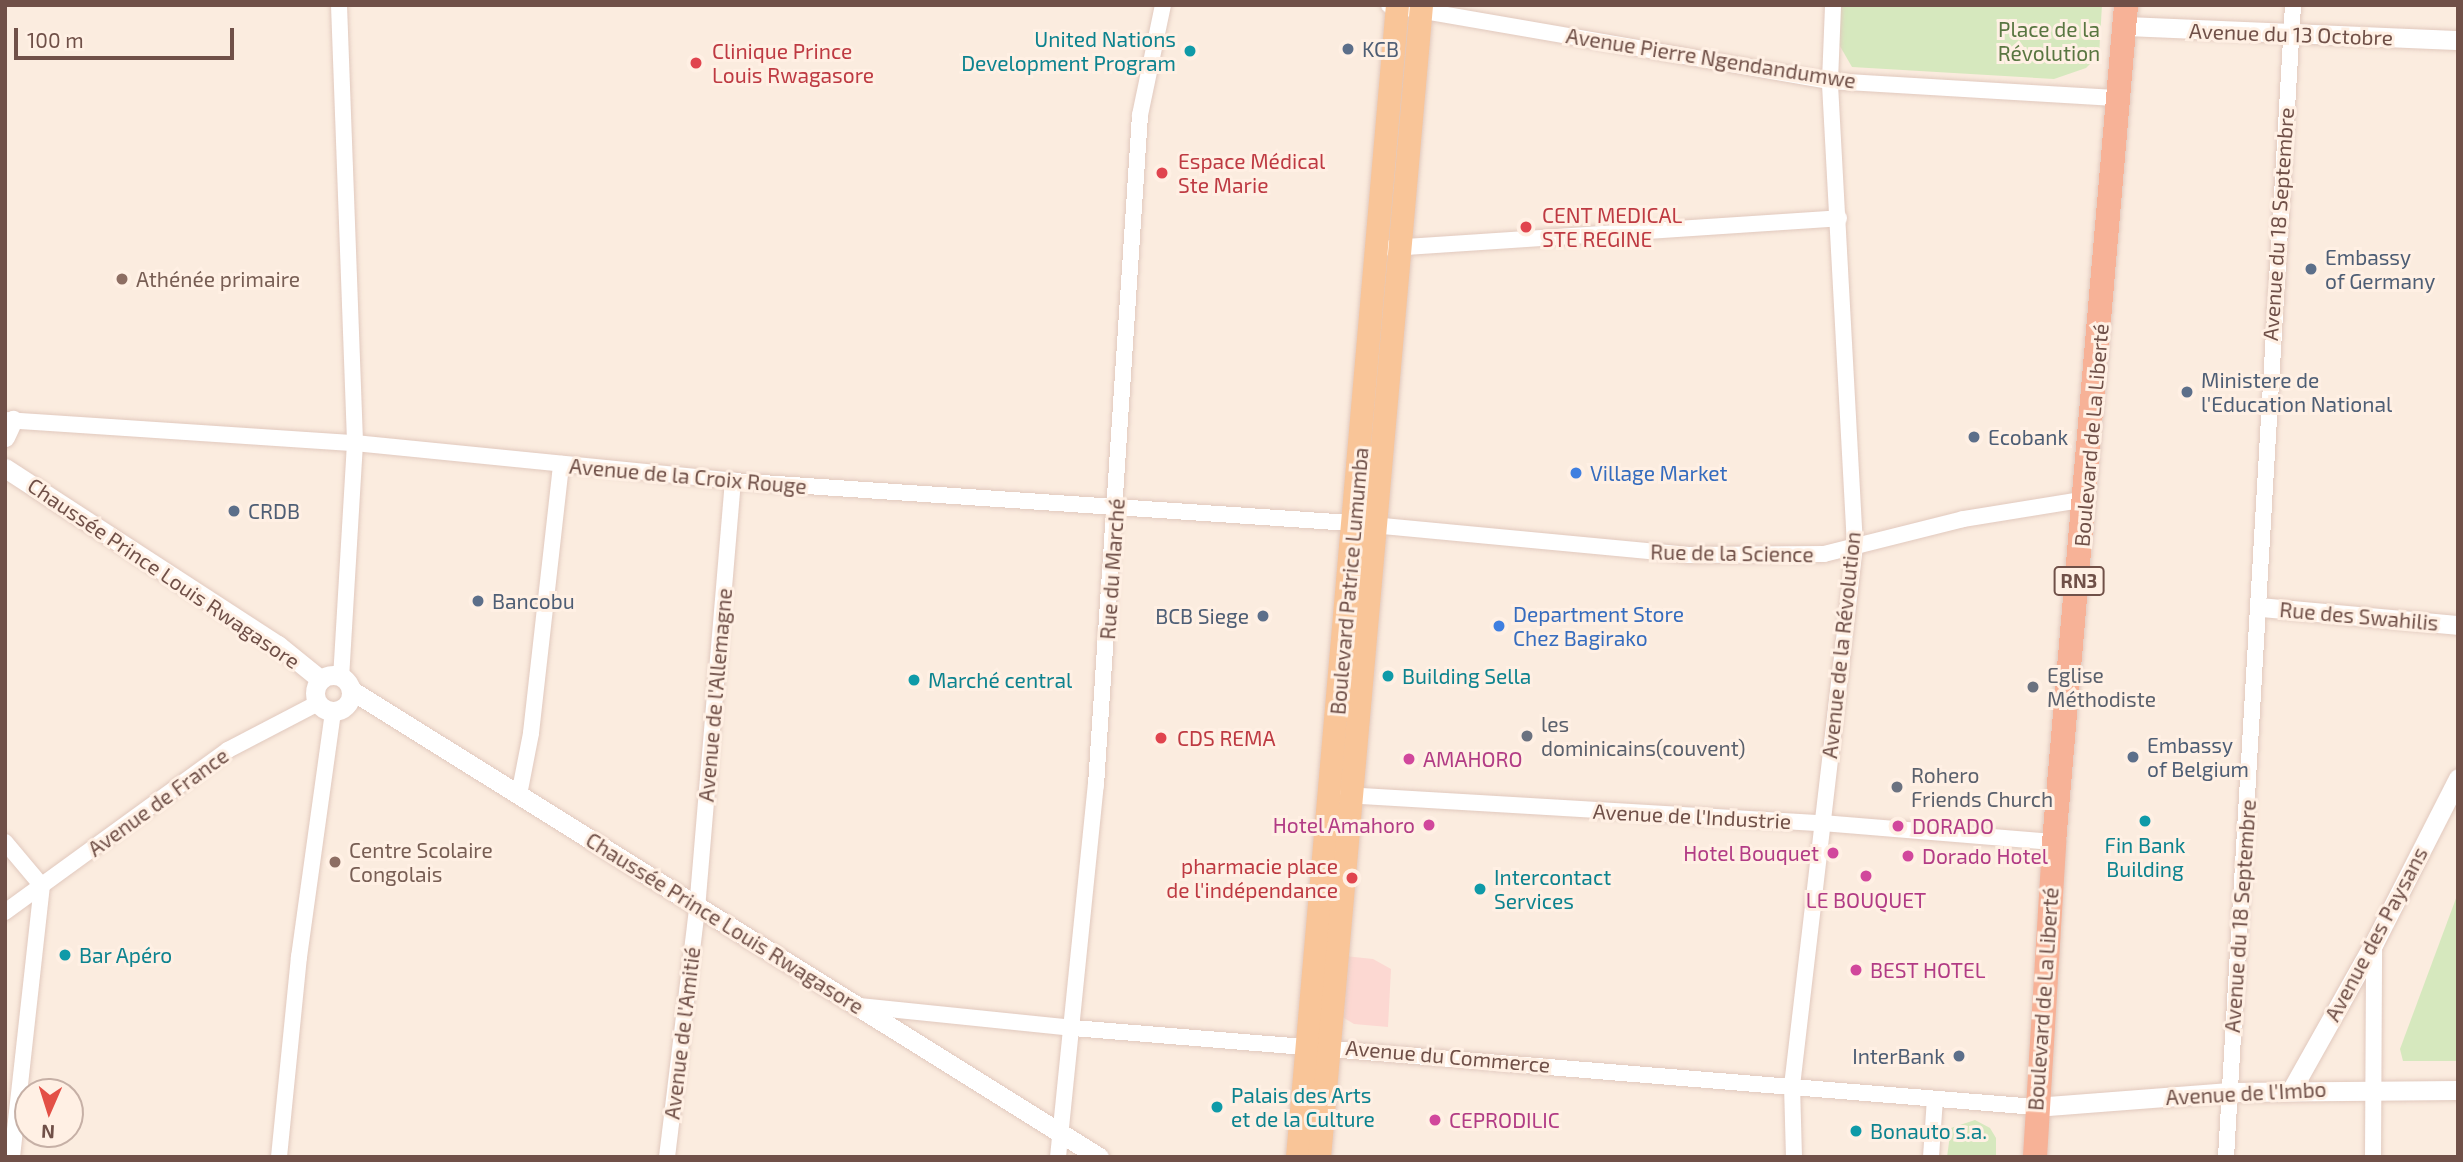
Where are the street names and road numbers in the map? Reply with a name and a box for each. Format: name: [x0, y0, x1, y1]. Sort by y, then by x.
street label: Avenue du 13 Octobre: [2189, 18, 2393, 50]
street label: Avenue Pierre Ngendandumwe: [1564, 23, 1858, 93]
street label: Avenue du 18 Septembre: [2257, 106, 2299, 342]
street label: Boulevard de La Liberté: [2069, 322, 2113, 548]
street label: Boulevard Patrice Lumumba: [1325, 446, 1373, 716]
street label: Avenue de la Croix Rouge: [568, 453, 808, 499]
street label: Chaussée Prince Louis Rwagasore: [23, 472, 305, 674]
street label: Rue du Marché: [1094, 498, 1130, 640]
street label: Avenue de la Révolution: [1817, 530, 1865, 760]
street label: Rue de la Science: [1650, 539, 1814, 567]
road number: RN3: [2053, 566, 2105, 596]
street label: Avenue de l'Allemagne: [693, 587, 737, 803]
street label: Rue des Swahilis: [2278, 596, 2440, 636]
street label: Avenue de France: [83, 743, 233, 861]
street label: Avenue de l'Industrie: [1592, 798, 1792, 834]
street label: Avenue du 18 Septembre: [2219, 798, 2261, 1034]
street label: Chaussée Prince Louis Rwagasore: [582, 827, 868, 1019]
street label: Avenue des Paysans: [2319, 843, 2433, 1025]
street label: Boulevard de La Liberté: [2023, 886, 2063, 1112]
street label: Avenue de l'Amitié: [659, 945, 705, 1121]
street label: Avenue du Commerce: [1345, 1035, 1551, 1077]
street label: Avenue de l'Imbo: [2165, 1076, 2327, 1110]

